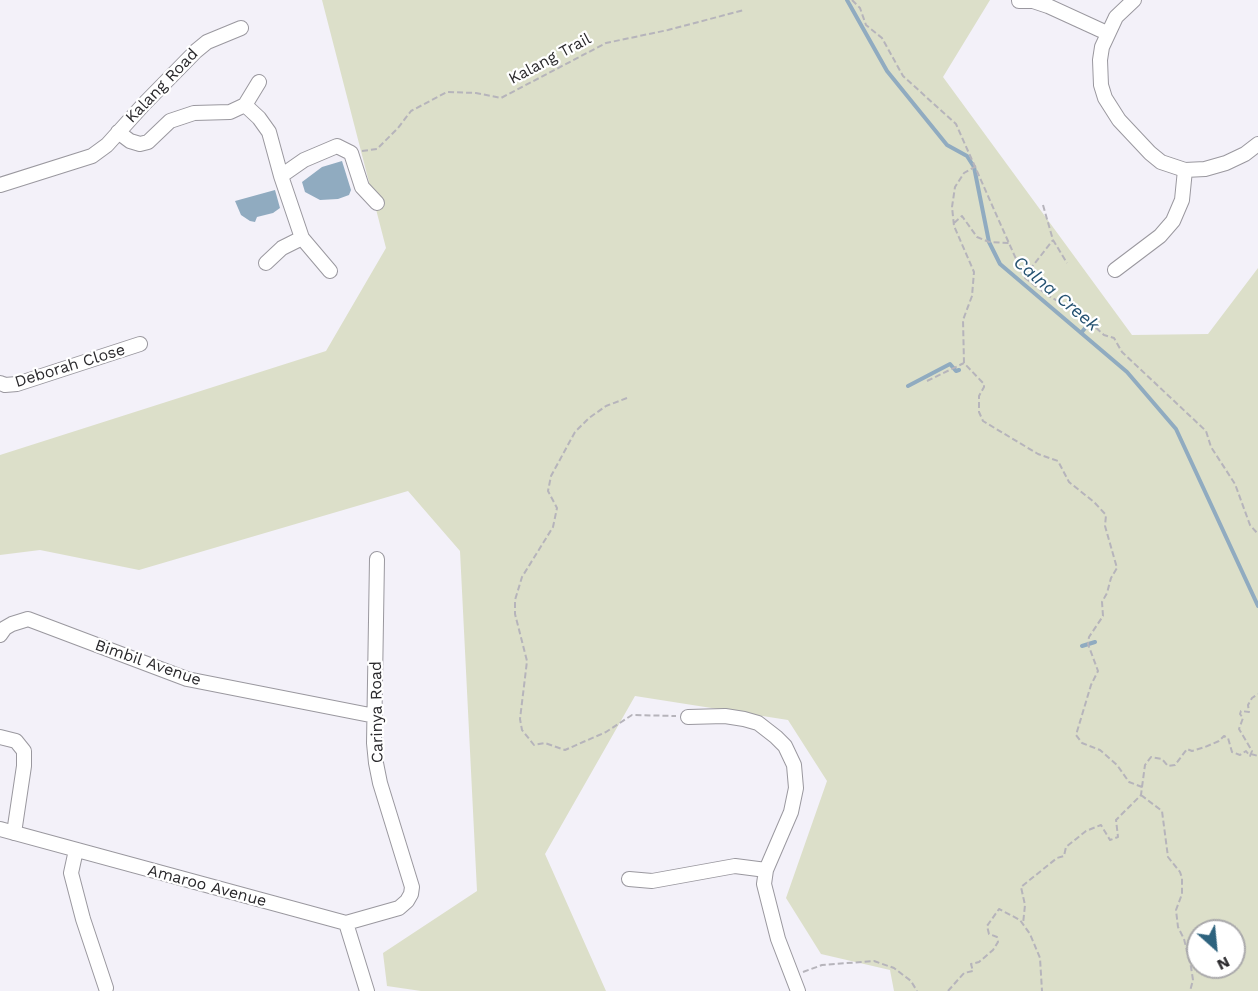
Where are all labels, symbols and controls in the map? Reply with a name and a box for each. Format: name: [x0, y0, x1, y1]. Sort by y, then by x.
street label: Kalang Trail: [506, 29, 594, 89]
street label: Kalang Road: [122, 45, 202, 127]
water label: Calna Creek: [1009, 252, 1103, 336]
street label: Deborah Close: [13, 340, 127, 392]
street label: Bimbil Avenue: [92, 636, 204, 690]
street label: Carinya Road: [367, 661, 387, 763]
street label: Amaroo Avenue: [145, 861, 269, 911]
north arrow: [1186, 919, 1246, 979]
text: N: [1214, 953, 1233, 975]

